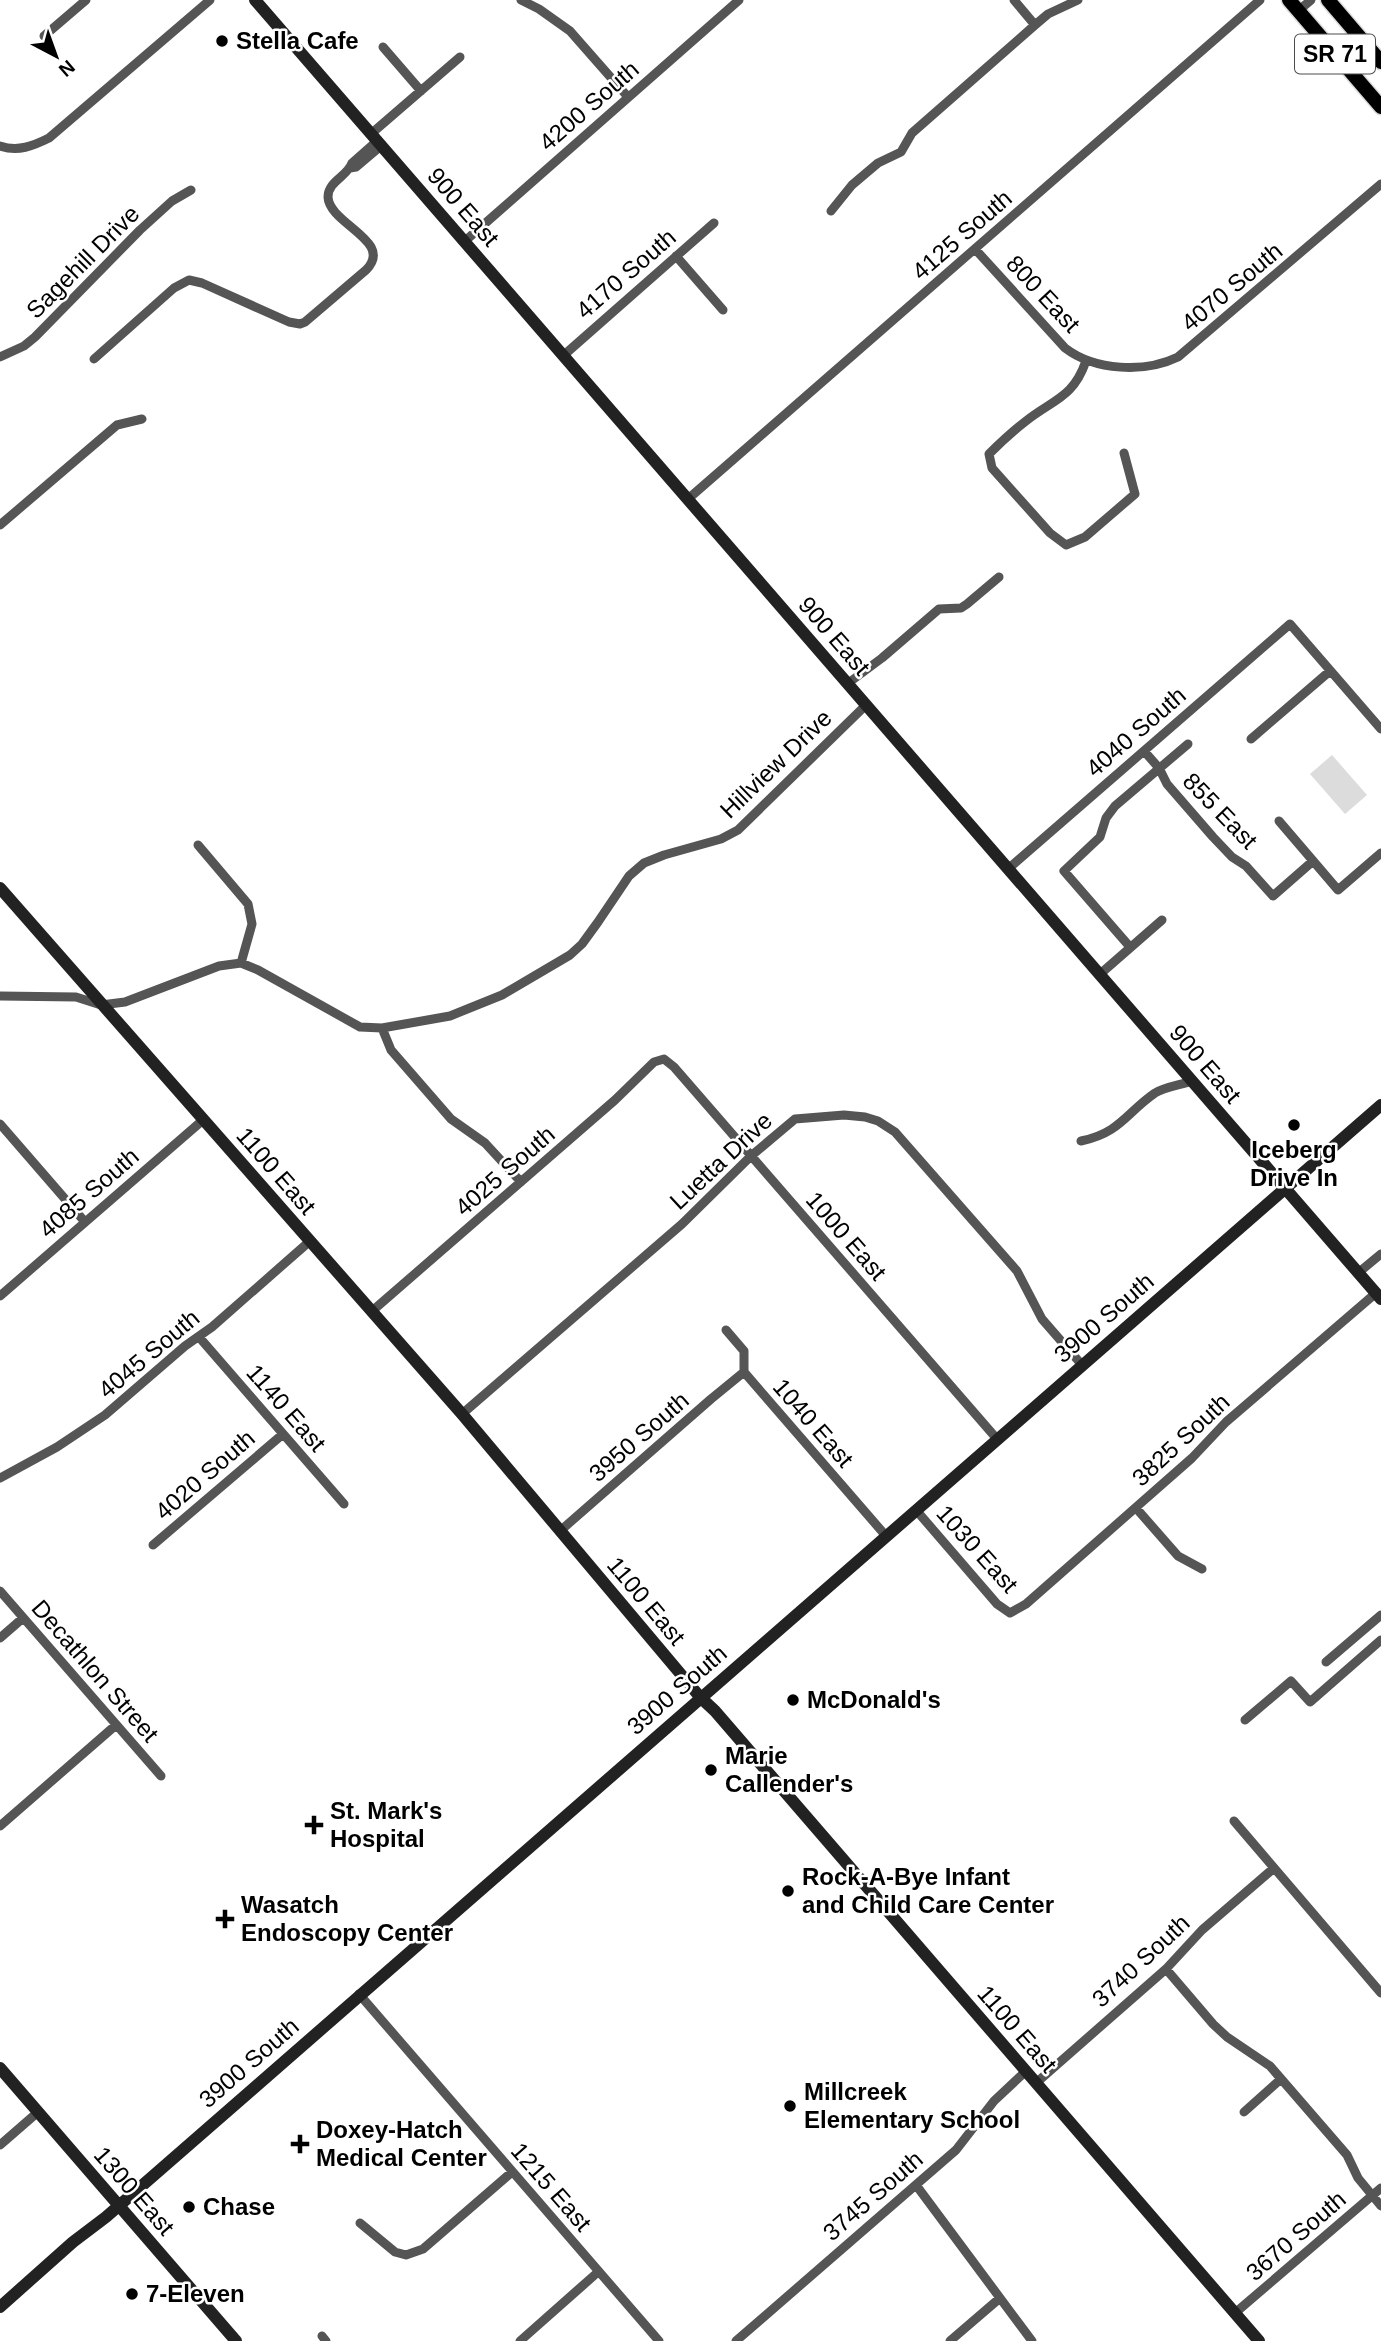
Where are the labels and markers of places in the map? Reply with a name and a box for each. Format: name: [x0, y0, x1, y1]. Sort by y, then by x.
place label: Stella Cafe: [236, 27, 359, 54]
marker: Stella Cafe: [214, 33, 230, 49]
marker: Iceberg Drive In: [1286, 1117, 1302, 1133]
place label: Iceberg Drive In: [1250, 1136, 1338, 1191]
place label: McDonald's: [807, 1686, 941, 1713]
marker: McDonald's: [785, 1692, 801, 1708]
place label: Marie Callender's: [725, 1742, 853, 1797]
marker: Marie Callender's: [703, 1762, 719, 1778]
place label: St. Mark's Hospital: [330, 1797, 442, 1852]
marker: St. Mark's Hospital: [304, 1815, 324, 1835]
place label: Rock-A-Bye Infant and Child Care Center: [802, 1863, 1054, 1918]
marker: Rock-A-Bye Infant and Child Care Center: [780, 1883, 796, 1899]
place label: Wasatch Endoscopy Center: [241, 1891, 453, 1946]
marker: Wasatch Endoscopy Center: [215, 1909, 235, 1929]
place label: Millcreek Elementary School: [804, 2078, 1020, 2133]
marker: Millcreek Elementary School: [782, 2098, 798, 2114]
place label: Doxey-Hatch Medical Center: [316, 2116, 487, 2171]
marker: Doxey-Hatch Medical Center: [290, 2134, 310, 2154]
place label: Chase: [203, 2193, 275, 2220]
marker: Chase: [181, 2199, 197, 2215]
place label: 7-Eleven: [146, 2280, 245, 2307]
marker: 7-Eleven: [124, 2286, 140, 2302]

